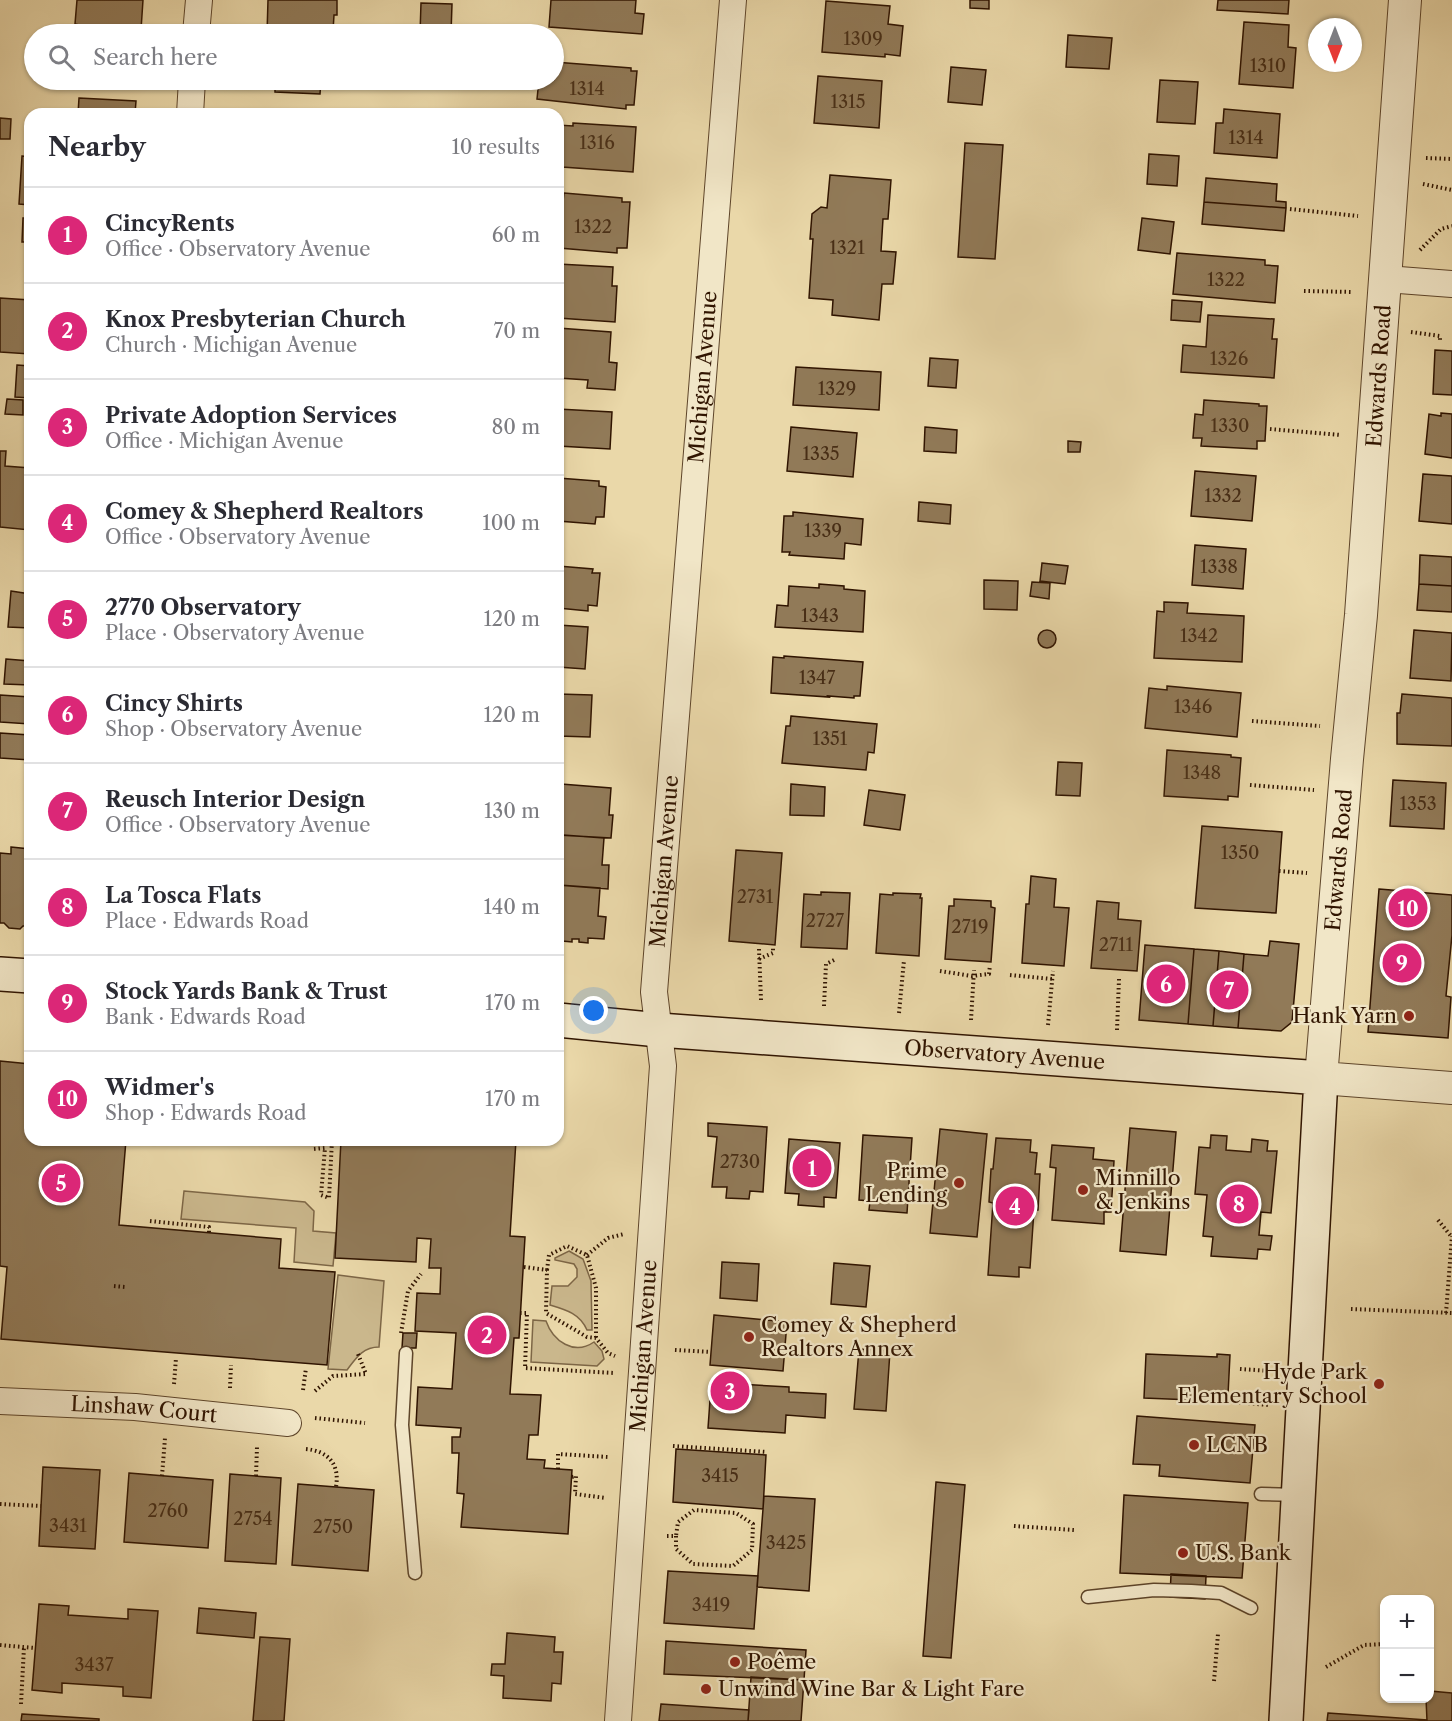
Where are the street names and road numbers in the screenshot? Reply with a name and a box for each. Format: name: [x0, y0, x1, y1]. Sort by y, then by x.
street label: Michigan Avenue: [683, 290, 722, 464]
street label: Edwards Road: [1361, 304, 1396, 448]
street label: Michigan Avenue: [645, 774, 683, 949]
street label: Edwards Road: [1320, 787, 1357, 932]
street label: Observatory Avenue: [903, 1035, 1106, 1074]
street label: Michigan Avenue: [625, 1259, 662, 1433]
street label: Linshaw Court: [70, 1391, 219, 1428]

